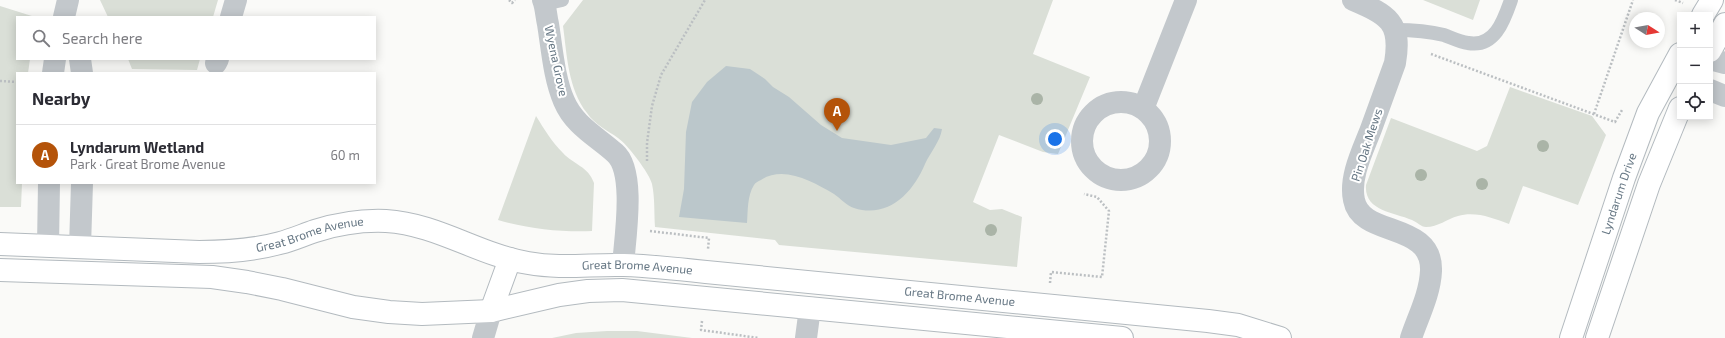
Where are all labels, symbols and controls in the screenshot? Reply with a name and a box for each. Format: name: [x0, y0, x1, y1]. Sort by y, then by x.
north arrow: [1629, 12, 1665, 48]
map controls: [1677, 12, 1713, 120]
button: +: [1677, 12, 1713, 48]
search box: [16, 16, 376, 60]
street label: Wyena Grove: [543, 24, 571, 97]
icon: search: [30, 27, 52, 49]
text: Search here: [62, 29, 143, 47]
button: −: [1677, 48, 1713, 84]
button: locate: [1677, 84, 1713, 120]
text: Nearby: [32, 88, 90, 108]
pin: A: [824, 98, 850, 131]
street label: Pin Oak Mews: [1348, 106, 1384, 183]
your location: [1045, 129, 1065, 149]
text: Lyndarum Wetland: [70, 138, 204, 156]
text: A: [41, 147, 49, 163]
text: 60 m: [330, 147, 360, 163]
street label: Lyndarum Drive: [1598, 151, 1639, 236]
text: Park · Great Brome Avenue: [70, 156, 226, 172]
street label: Great Brome Avenue: [255, 213, 364, 254]
street label: Great Brome Avenue: [581, 257, 694, 276]
street label: Great Brome Avenue: [904, 283, 1016, 308]

